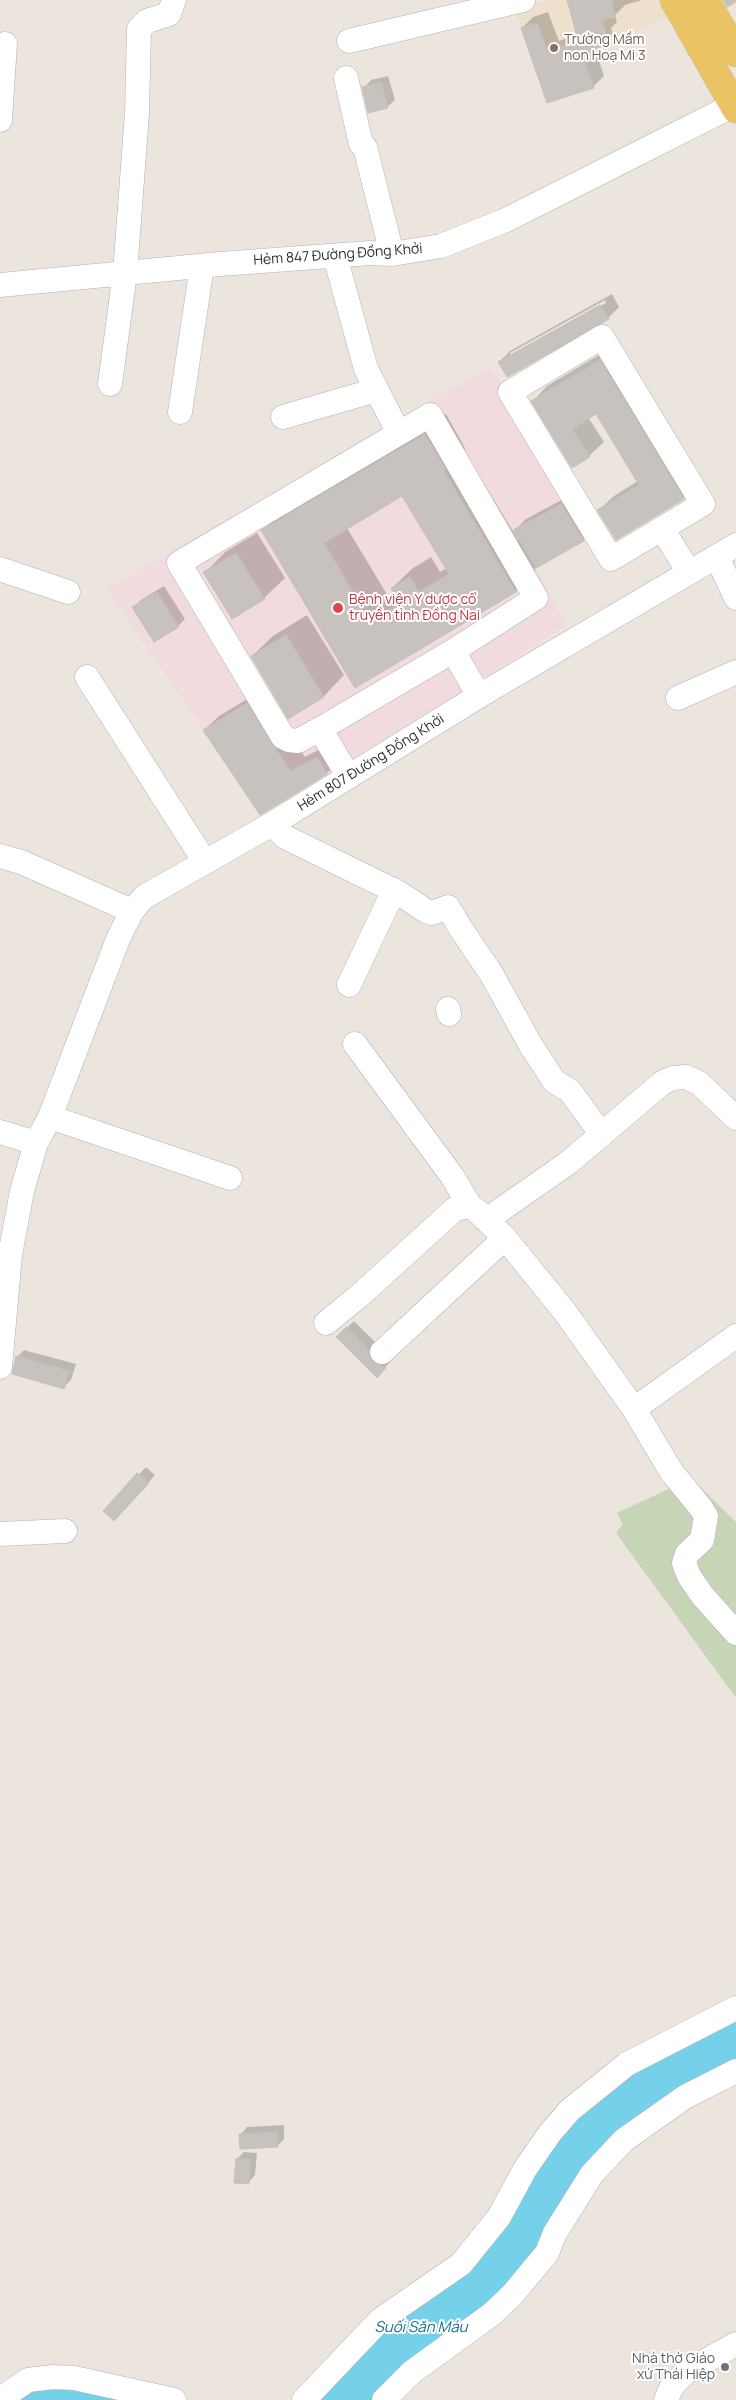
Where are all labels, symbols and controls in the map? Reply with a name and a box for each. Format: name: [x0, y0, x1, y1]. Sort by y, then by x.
place label: Trường Mầm non Hoạ Mi 3: [564, 32, 646, 64]
marker: Trường Mầm non Hoạ Mi 3: [548, 42, 560, 54]
street label: Hẻm 847 Đường Đồng Khởi: [253, 241, 423, 269]
place label: Bệnh viện Y dược cổ truyền tỉnh Đồng Nai: [349, 592, 480, 624]
marker: Bệnh viện Y dược cổ truyền tỉnh Đồng Nai: [331, 601, 345, 615]
street label: Hẻm 807 Đường Đồng Khởi: [295, 711, 447, 815]
water label: Suối Săn Máu: [375, 2319, 467, 2337]
place label: Nhà thờ Giáo xứ Thái Hiệp: [632, 2351, 715, 2384]
marker: Nhà thờ Giáo xứ Thái Hiệp: [719, 2361, 731, 2373]

